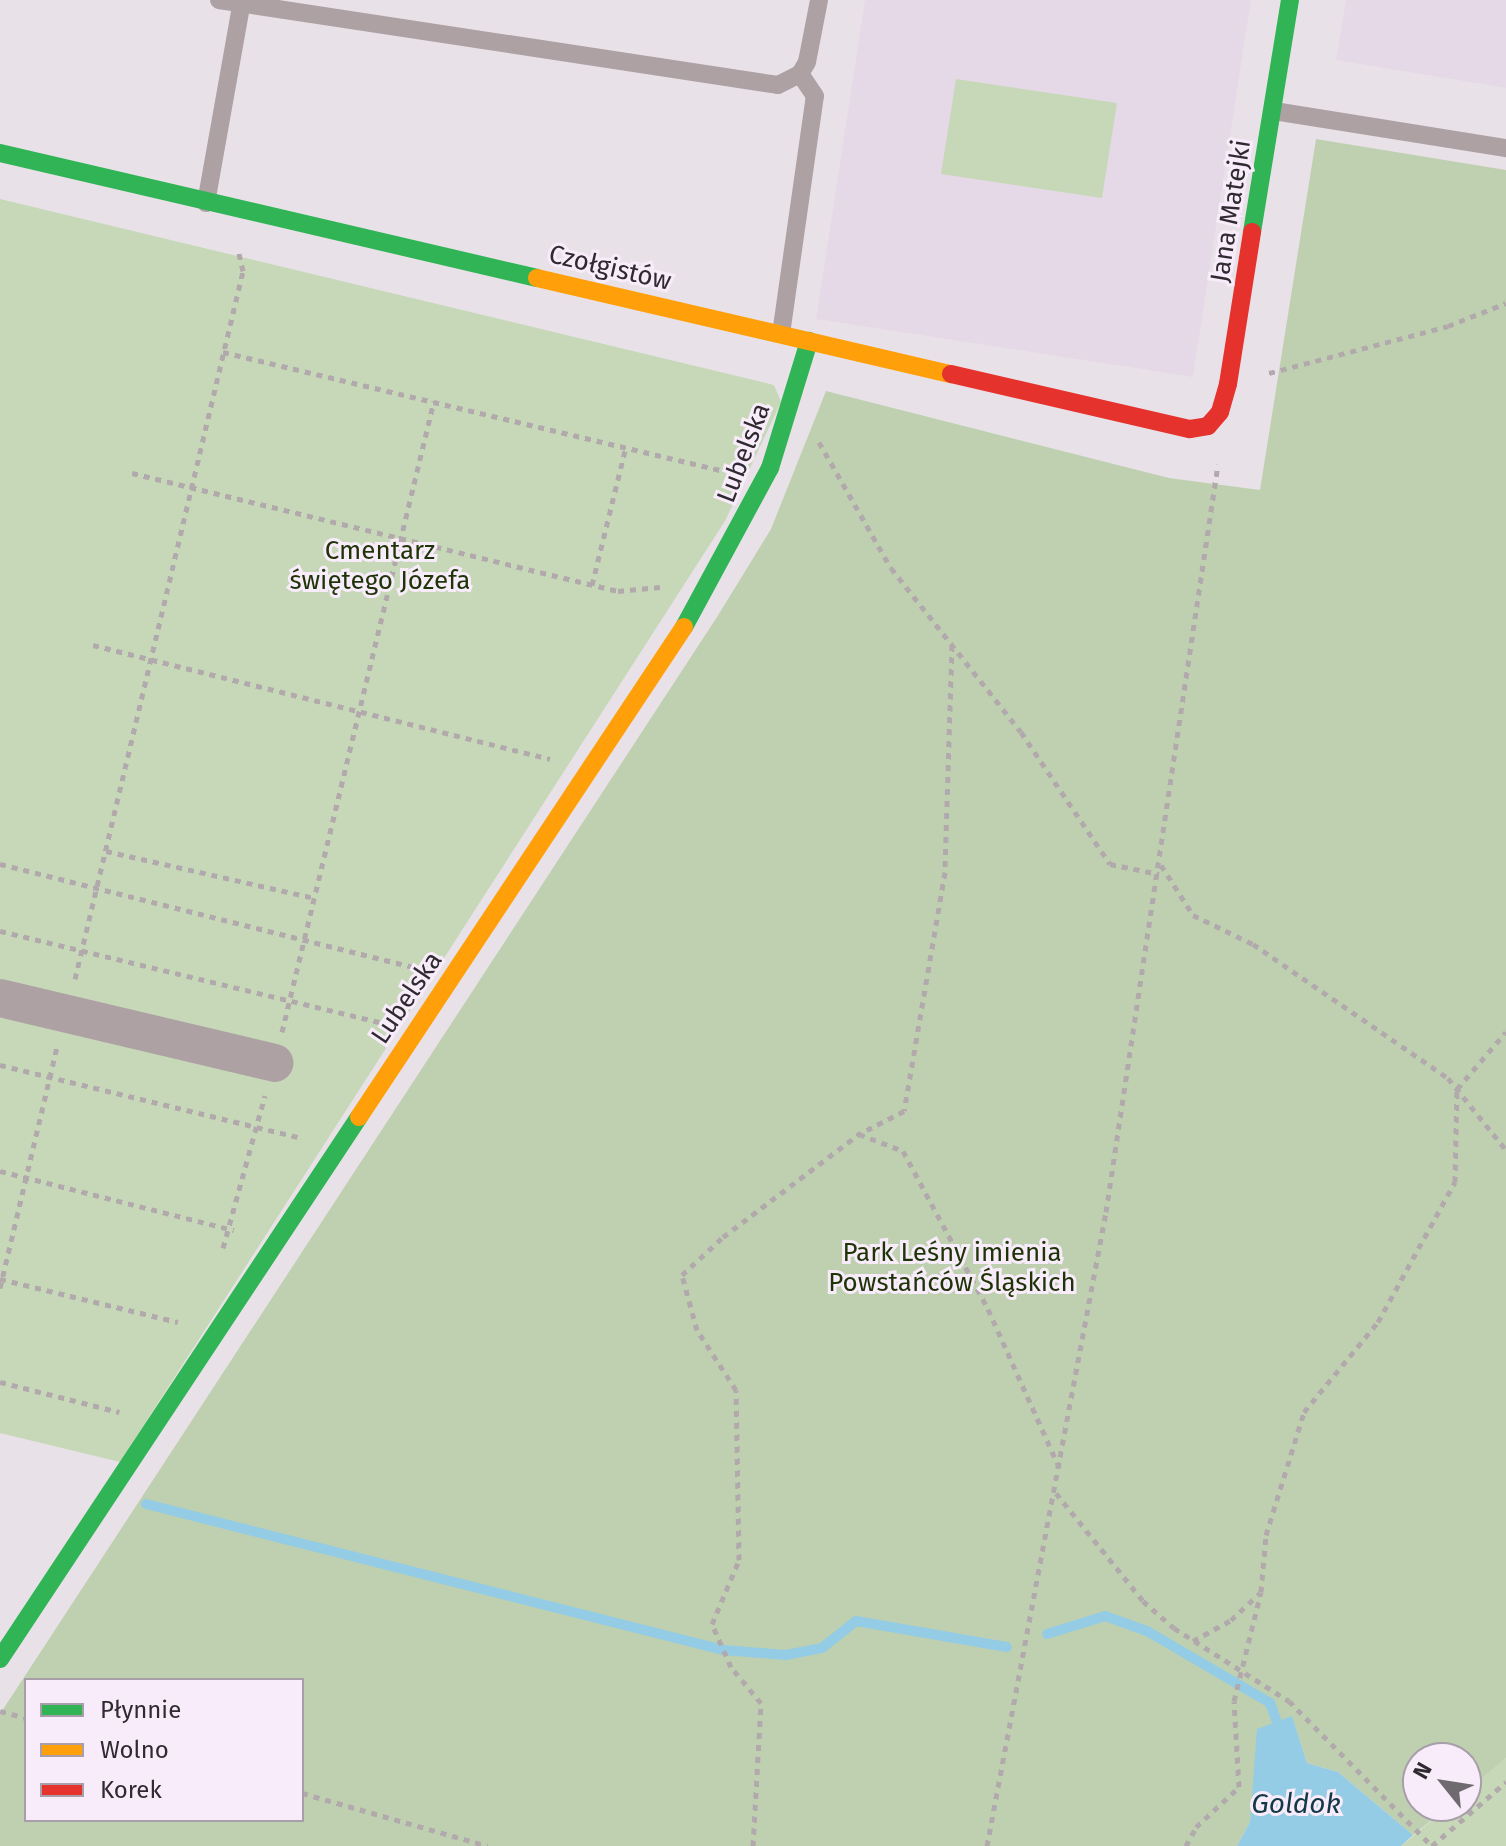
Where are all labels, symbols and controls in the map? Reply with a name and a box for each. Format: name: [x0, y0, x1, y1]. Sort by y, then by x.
street label: Jana Matejki: [1204, 138, 1258, 284]
street label: Czołgistów: [546, 239, 674, 297]
street label: Lubelska: [711, 399, 777, 507]
park label: Cmentarz świętego Józefa: [289, 535, 471, 596]
street label: Lubelska: [365, 946, 449, 1050]
park label: Park Leśny imienia Powstańców Śląskich: [828, 1237, 1076, 1298]
legend: [24, 1678, 304, 1822]
text: Płynnie: [100, 1696, 181, 1724]
text: Wolno: [100, 1736, 169, 1764]
north arrow: [1402, 1742, 1482, 1822]
text: N: [1407, 1758, 1438, 1784]
text: Korek: [100, 1776, 162, 1804]
water label: Goldok: [1251, 1787, 1341, 1821]

